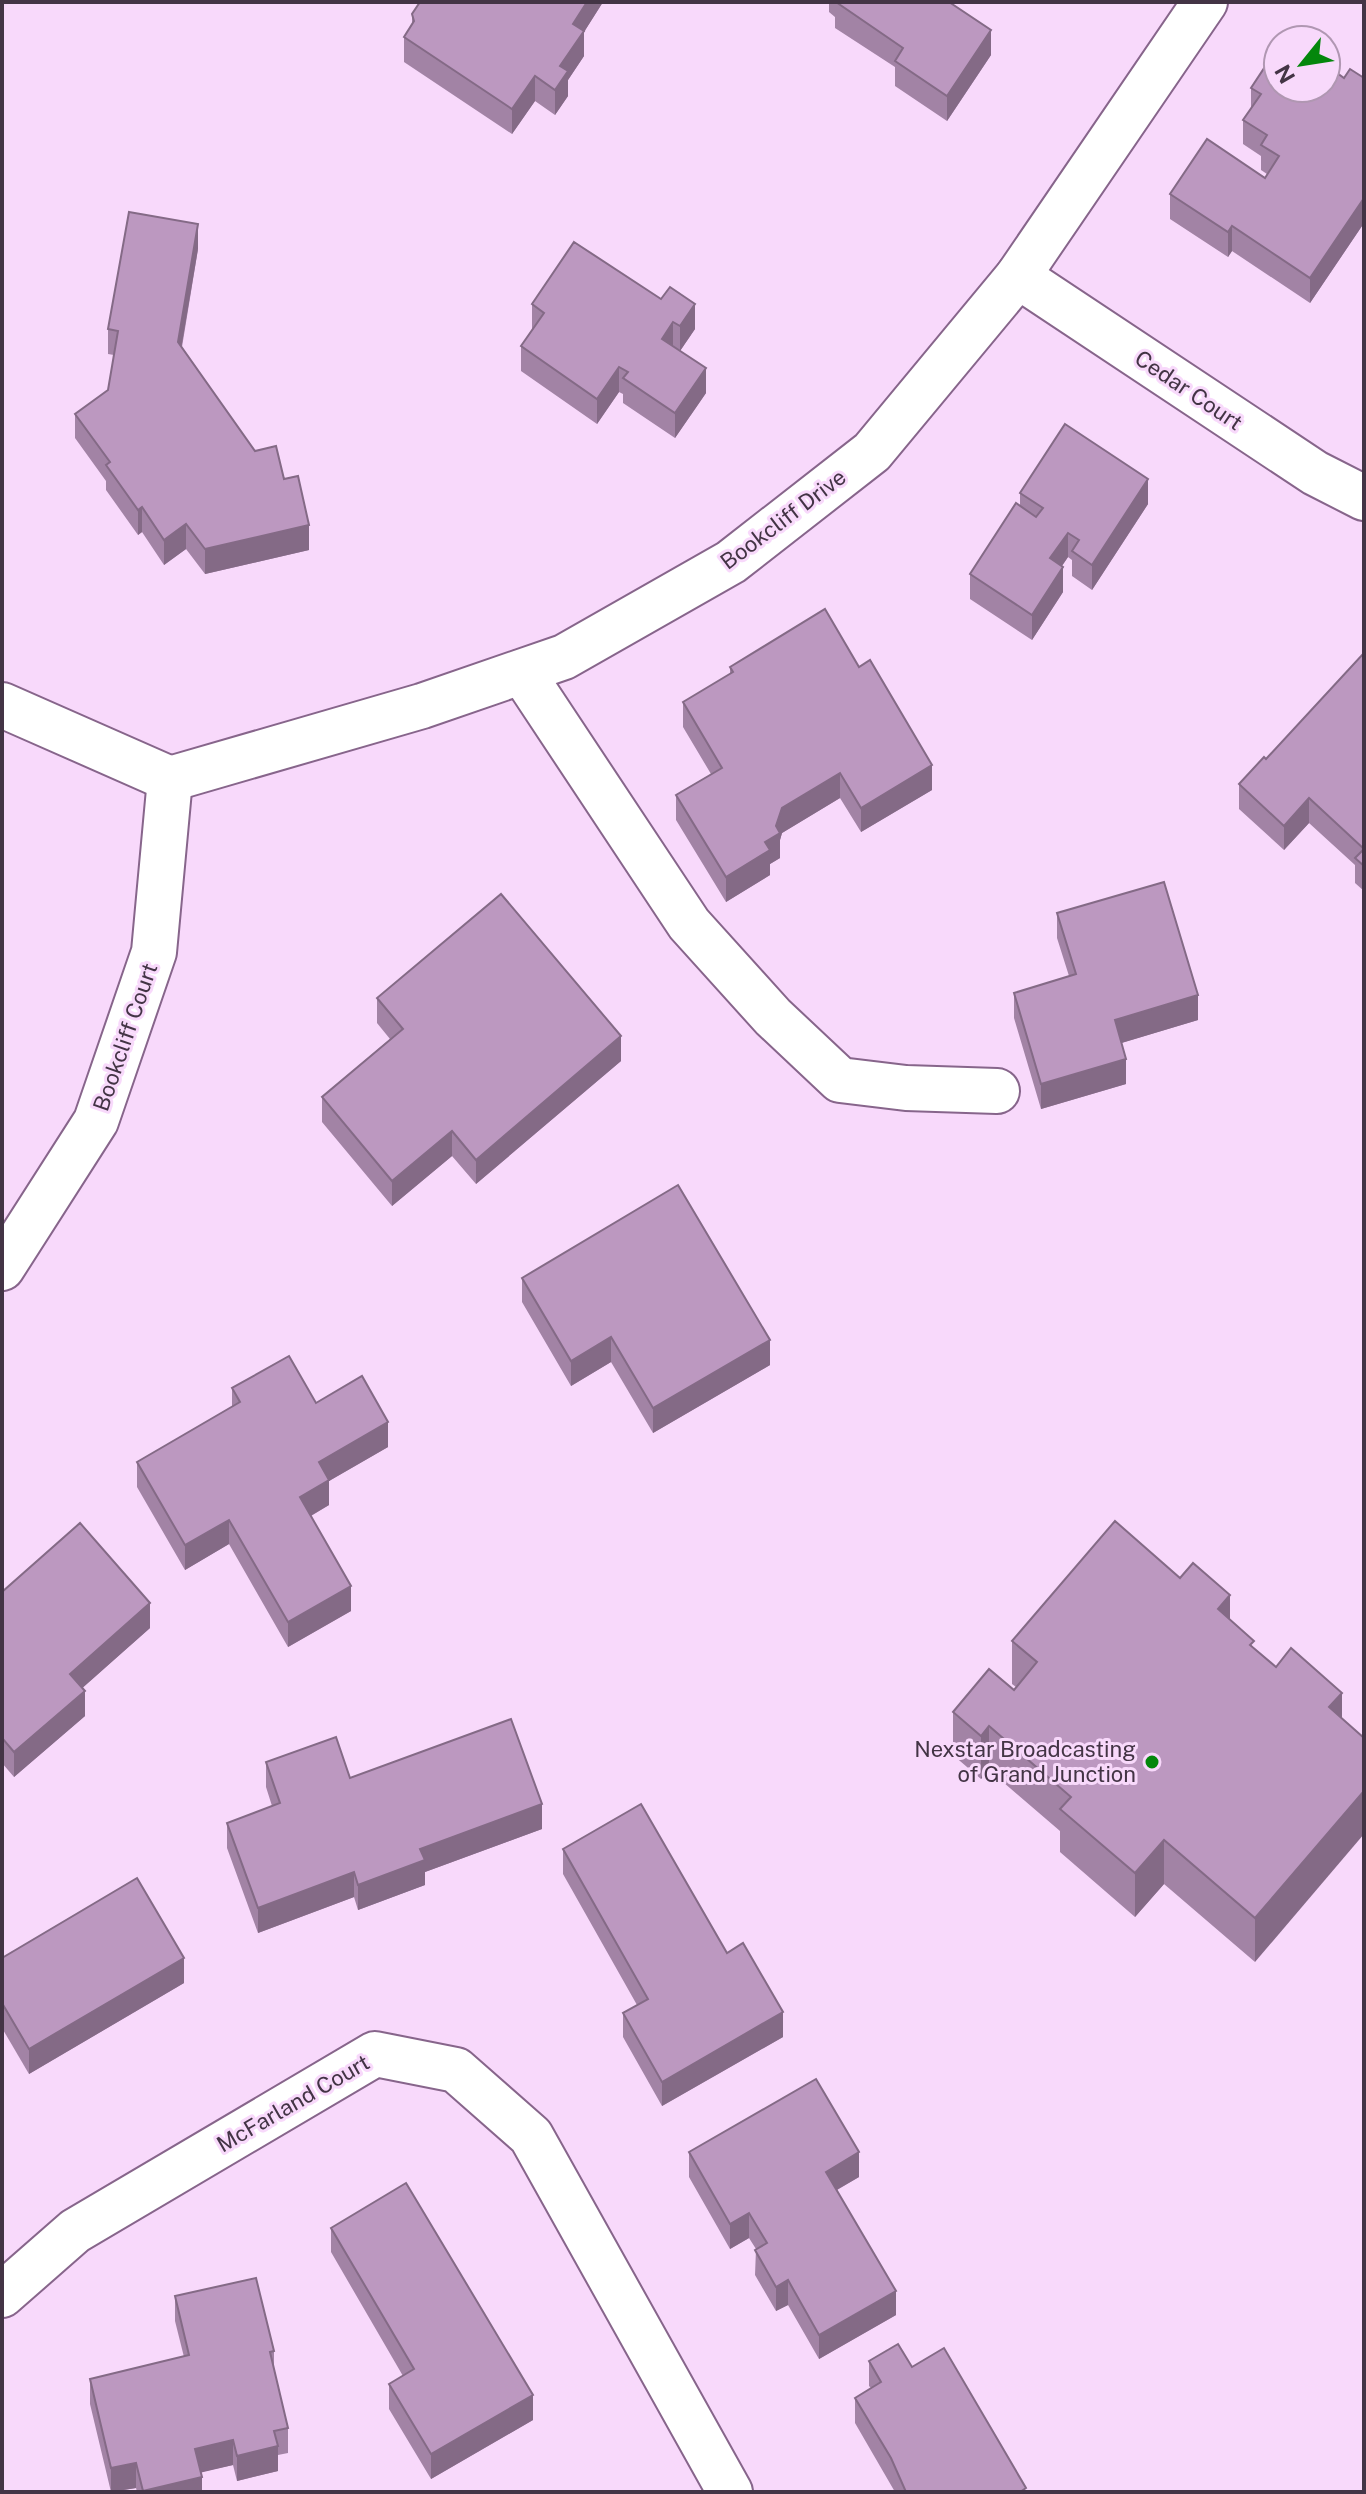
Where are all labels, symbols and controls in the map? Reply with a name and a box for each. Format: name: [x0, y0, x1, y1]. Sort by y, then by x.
north arrow: [1262, 24, 1342, 104]
text: N: [1269, 60, 1300, 88]
street label: Cedar Court: [1130, 345, 1248, 435]
street label: Bookcliff Drive: [715, 463, 851, 575]
street label: Bookcliff Court: [87, 960, 163, 1114]
place label: Nexstar Broadcasting of Grand Junction: [914, 1736, 1136, 1787]
marker: Nexstar Broadcasting of Grand Junction: [1143, 1753, 1161, 1771]
street label: McFarland Court: [212, 2049, 374, 2157]

